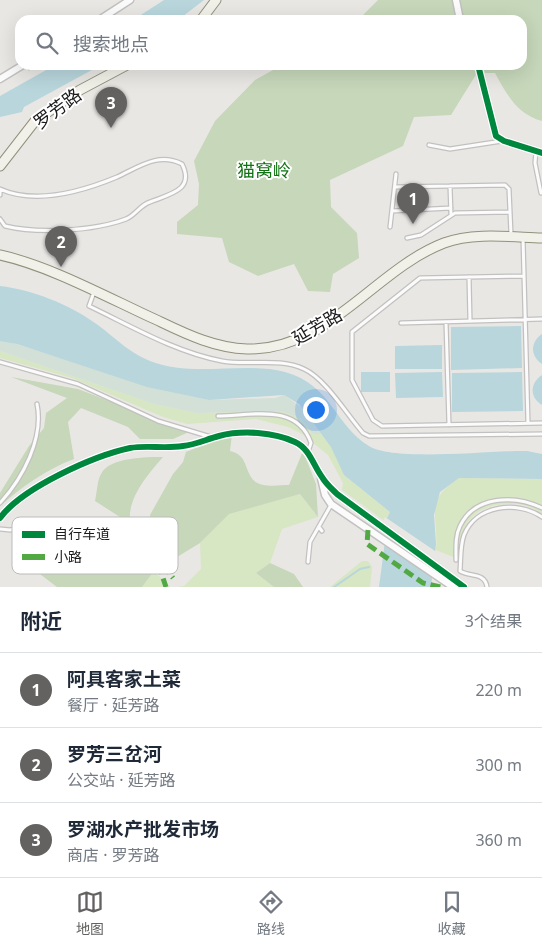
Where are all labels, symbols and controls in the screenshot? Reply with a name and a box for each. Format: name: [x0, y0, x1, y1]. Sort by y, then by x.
search box: [15, 15, 527, 70]
icon: search: [33, 29, 61, 57]
text: 搜索地点: [73, 31, 149, 57]
street label: 罗芳路: [28, 82, 86, 134]
pin: 3: [95, 87, 127, 128]
park label: 猫窝岭: [237, 158, 291, 182]
pin: 1: [397, 183, 429, 224]
pin: 2: [45, 226, 77, 267]
street label: 延芳路: [288, 302, 346, 350]
your location: [303, 397, 329, 423]
legend: [12, 517, 178, 574]
text: 自行车道: [54, 524, 110, 543]
text: 小路: [54, 547, 82, 566]
text: 附近: [20, 607, 62, 635]
text: 3个结果: [465, 610, 522, 632]
text: 阿具客家土菜: [67, 666, 181, 692]
text: 1: [31, 679, 41, 701]
text: 220 m: [475, 679, 522, 701]
text: 餐厅 · 延芳路: [67, 694, 160, 716]
text: 罗芳三岔河: [67, 741, 162, 767]
text: 2: [31, 754, 41, 776]
text: 300 m: [475, 754, 522, 776]
text: 公交站 · 延芳路: [67, 769, 176, 791]
text: 罗湖水产批发市场: [67, 816, 219, 842]
text: 3: [31, 829, 41, 851]
text: 360 m: [475, 829, 522, 851]
text: 商店 · 罗芳路: [67, 844, 160, 866]
tab: 地图: [76, 888, 104, 938]
tab: 路线: [257, 888, 285, 938]
tab: 收藏: [438, 888, 466, 938]

